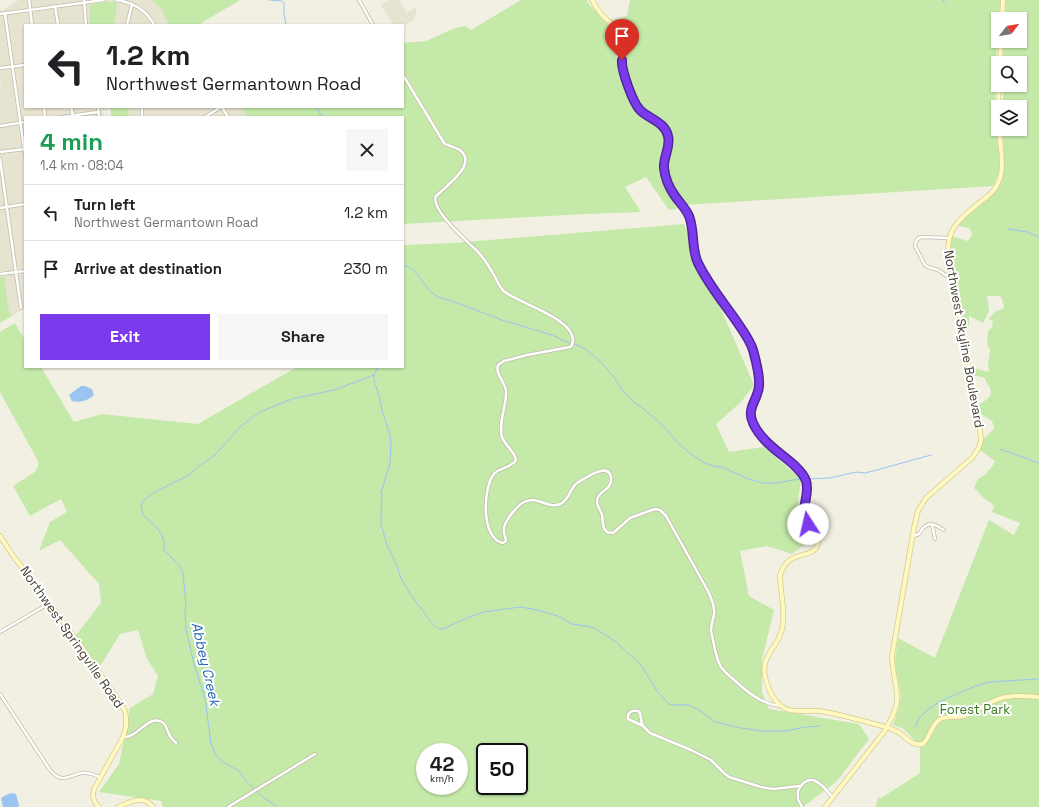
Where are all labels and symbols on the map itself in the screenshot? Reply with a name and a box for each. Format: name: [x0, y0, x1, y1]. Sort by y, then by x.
north arrow: [991, 12, 1027, 48]
pin: [605, 19, 639, 60]
street label: Northwest Skyline Boulevard: [940, 249, 988, 429]
position arrow: [787, 503, 829, 545]
street label: Northwest Springville Road: [16, 563, 128, 711]
water label: Abbey Creek: [188, 620, 225, 709]
park label: Forest Park: [940, 701, 1010, 718]
speed limit sign: 50: [476, 743, 528, 795]

